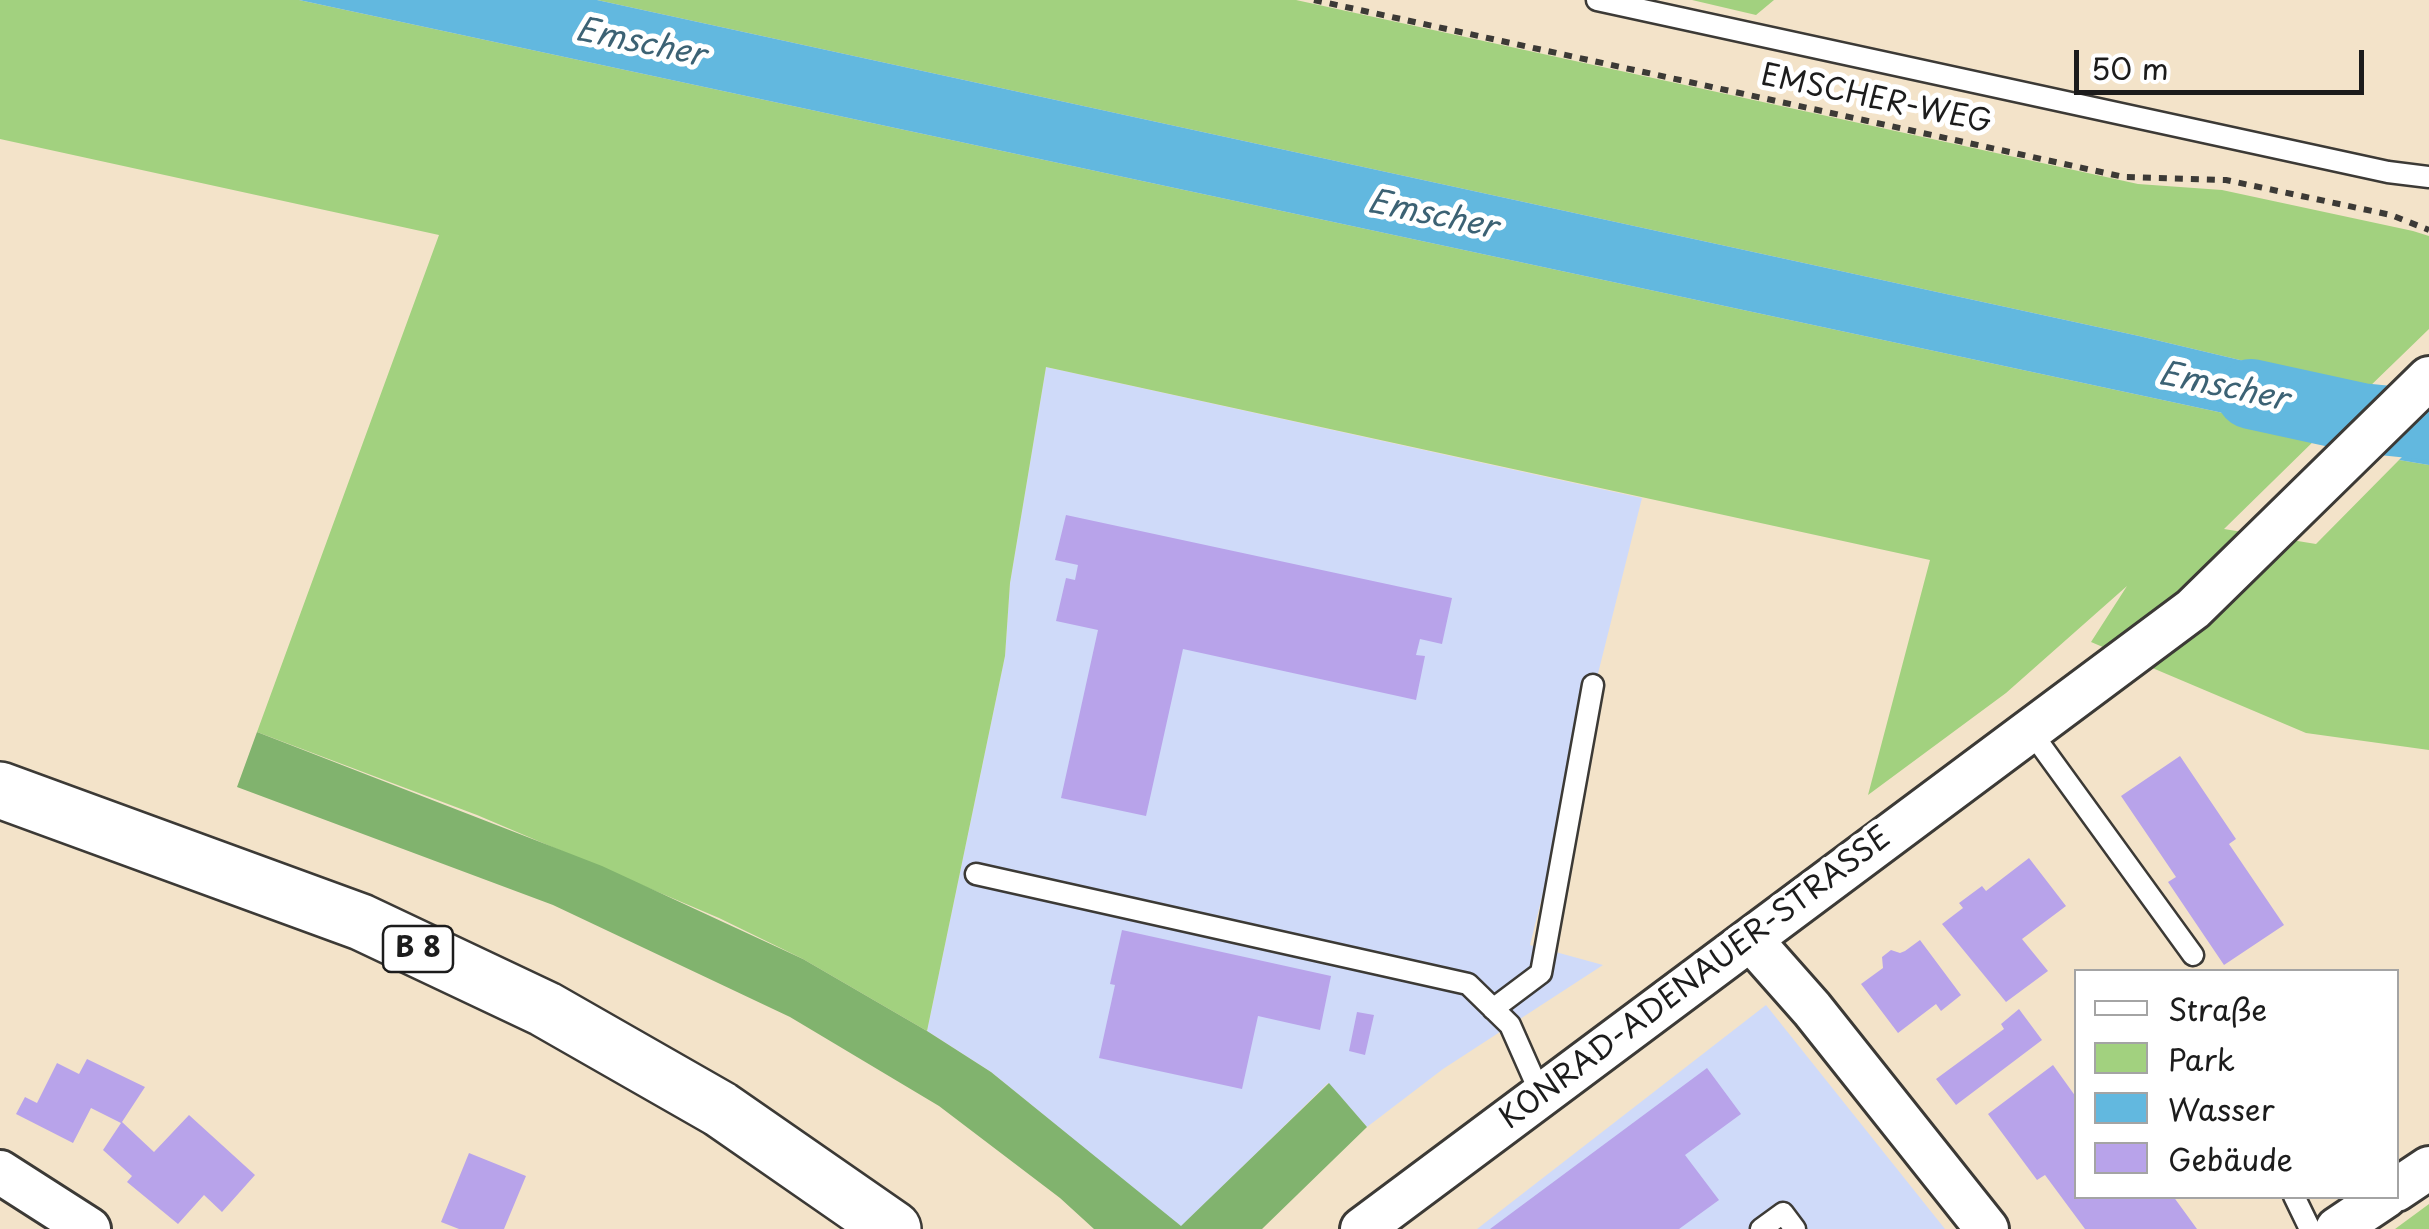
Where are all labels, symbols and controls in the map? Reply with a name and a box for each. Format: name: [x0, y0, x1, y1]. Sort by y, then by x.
water label: Emscher: [572, 12, 708, 76]
scale bar: [2079, 30, 2369, 92]
text: 50 m: [2091, 45, 2169, 90]
street label: EMSCHER-WEG: [1757, 58, 1995, 142]
water label: Emscher: [1364, 184, 1500, 248]
water label: Emscher: [2155, 356, 2291, 420]
street label: KONRAD-ADENAUER-STRASSE: [1493, 820, 1899, 1138]
road number: B 8: [383, 926, 453, 972]
legend: [2074, 969, 2399, 1199]
text: Straße: [2168, 986, 2267, 1031]
text: Park: [2168, 1036, 2235, 1081]
text: Wasser: [2168, 1086, 2275, 1131]
text: Gebäude: [2168, 1136, 2293, 1181]

